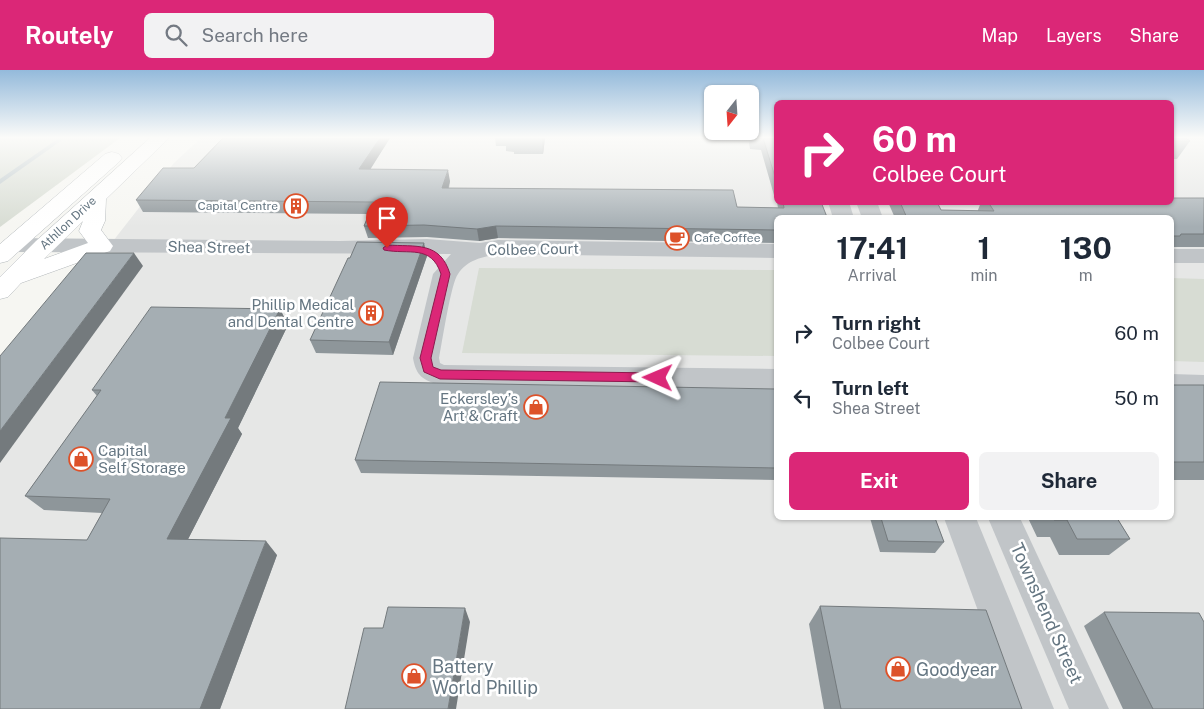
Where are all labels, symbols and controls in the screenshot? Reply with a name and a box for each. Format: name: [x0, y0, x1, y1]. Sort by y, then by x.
search box: [144, 13, 494, 58]
text: Routely: [25, 21, 114, 49]
icon: search: [162, 21, 190, 49]
text: Search here: [202, 24, 308, 46]
text: Map: [982, 25, 1018, 46]
text: Layers: [1046, 25, 1102, 46]
text: Share: [1130, 25, 1179, 46]
north arrow: [704, 85, 759, 140]
map controls: [704, 85, 759, 140]
text: 60 m: [872, 119, 957, 160]
icon: right: [789, 120, 854, 185]
text: Colbee Court: [872, 161, 1007, 187]
street label: Athllon Drive: [37, 193, 99, 253]
building icon: Capital Centre: [283, 193, 309, 219]
pin: [366, 197, 408, 248]
place label: Capital Centre: [197, 199, 278, 213]
icon: arrive: [373, 204, 401, 232]
cafe icon: Cafe Coffee: [664, 225, 690, 251]
text: 17:41: [836, 230, 908, 266]
text: 1: [978, 230, 990, 266]
text: 130: [1060, 230, 1112, 266]
place label: Cafe Coffee: [694, 231, 761, 245]
street label: Shea Street: [167, 238, 251, 256]
street label: Colbee Court: [487, 240, 579, 258]
text: Arrival: [848, 266, 897, 285]
text: min: [970, 266, 998, 285]
text: m: [1079, 266, 1093, 285]
place label: Phillip Medical and Dental Centre: [228, 296, 354, 330]
building icon: Phillip Medical and Dental Centre: [358, 300, 384, 326]
text: Turn right: [832, 312, 921, 334]
icon: right: [789, 319, 817, 347]
text: 60 m: [1115, 322, 1159, 344]
text: Colbee Court: [832, 334, 930, 353]
position arrow: [631, 351, 683, 403]
text: Turn left: [832, 377, 909, 399]
icon: left: [789, 384, 817, 412]
text: 50 m: [1114, 387, 1159, 409]
place label: Eckersley’s Art & Craft: [440, 390, 518, 424]
shop icon: Eckersley’s Art & Craft: [523, 394, 549, 420]
text: Shea Street: [832, 399, 920, 418]
place label: Capital Self Storage: [98, 442, 186, 476]
shop icon: Capital Self Storage: [68, 446, 94, 472]
button: Exit: [789, 452, 969, 510]
button: Share: [979, 452, 1159, 510]
street label: Townshend Street: [1007, 539, 1087, 687]
place label: Battery World Phillip: [432, 656, 538, 698]
shop icon: Goodyear: [885, 656, 911, 682]
place label: Goodyear: [916, 659, 997, 680]
shop icon: Battery World Phillip: [401, 663, 427, 689]

